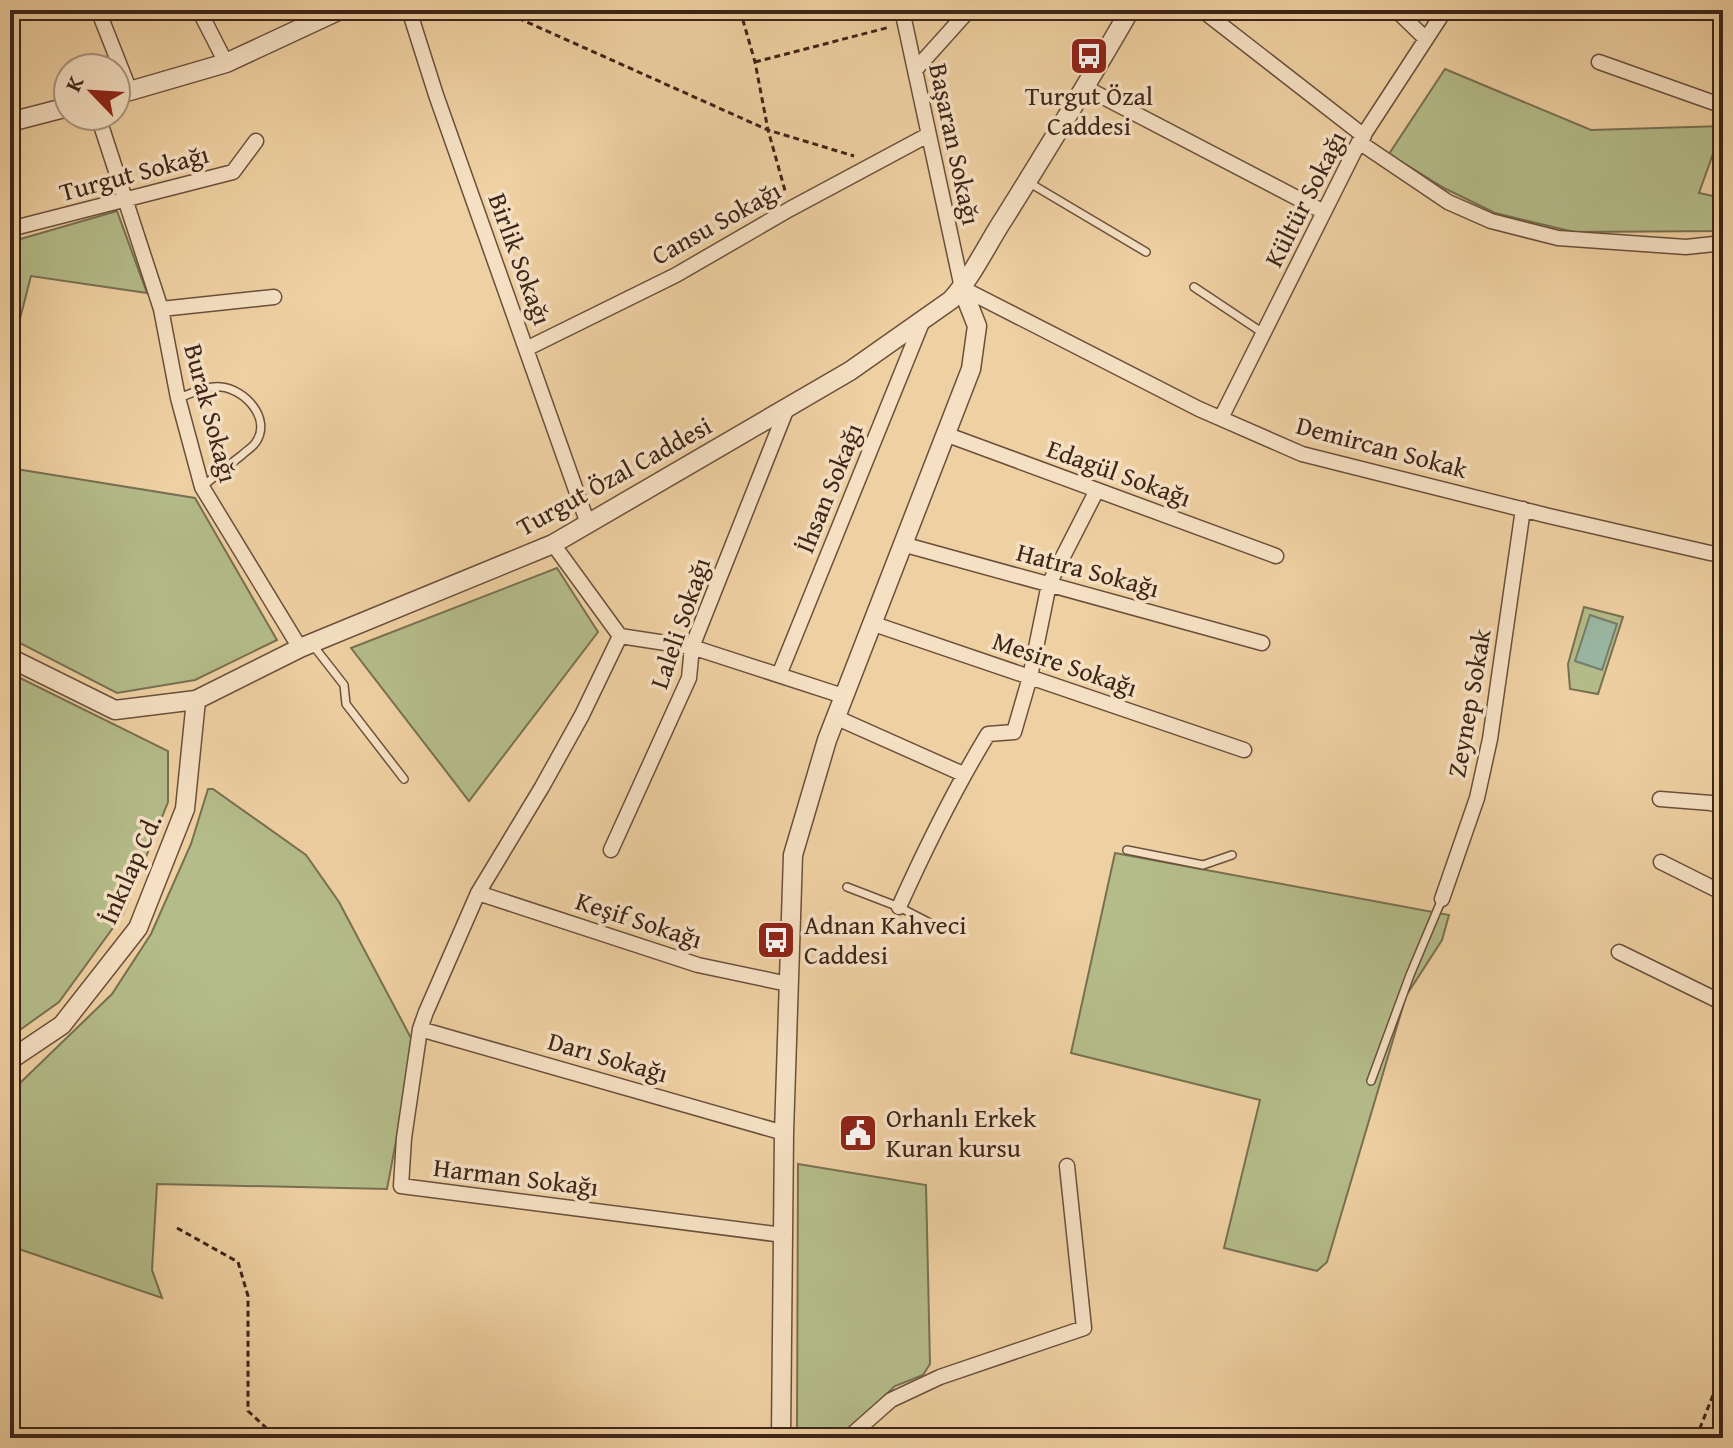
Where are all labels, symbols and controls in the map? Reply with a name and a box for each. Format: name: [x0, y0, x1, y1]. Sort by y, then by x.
bus stop icon: Turgut Özal Caddesi: [1068, 35, 1110, 77]
north arrow: [52, 52, 132, 132]
street label: Başaran Sokağı: [919, 59, 992, 228]
text: K: [56, 70, 91, 97]
place label: Turgut Özal Caddesi: [1025, 76, 1153, 145]
street label: Kültür Sokağı: [1254, 124, 1356, 274]
street label: Turgut Sokağı: [55, 134, 213, 211]
street label: Cansu Sokağı: [644, 171, 788, 274]
street label: Birlik Sokağı: [479, 187, 562, 330]
street label: Burak Sokağı: [174, 339, 249, 487]
street label: Demircan Sokak: [1292, 405, 1473, 488]
street label: Turgut Özal Caddesi: [509, 406, 718, 545]
street label: İhsan Sokağı: [785, 417, 872, 559]
street label: Edagül Sokağı: [1042, 428, 1197, 517]
street label: Hatıra Sokağı: [1012, 532, 1164, 607]
street label: Laleli Sokağı: [639, 552, 720, 694]
street label: Mesire Sokağı: [987, 620, 1143, 707]
street label: Zeynep Sokak: [1436, 625, 1501, 780]
street label: İnkılap Cd.: [88, 808, 171, 930]
street label: Keşif Sokağı: [571, 881, 707, 958]
place label: Adnan Kahveci Caddesi: [804, 905, 967, 974]
bus stop icon: Adnan Kahveci Caddesi: [755, 919, 797, 961]
street label: Darı Sokağı: [543, 1021, 673, 1092]
place label: Orhanlı Erkek Kuran kursu: [886, 1098, 1037, 1167]
public building icon: Orhanlı Erkek Kuran kursu: [837, 1112, 879, 1154]
street label: Harman Sokağı: [431, 1147, 601, 1206]

